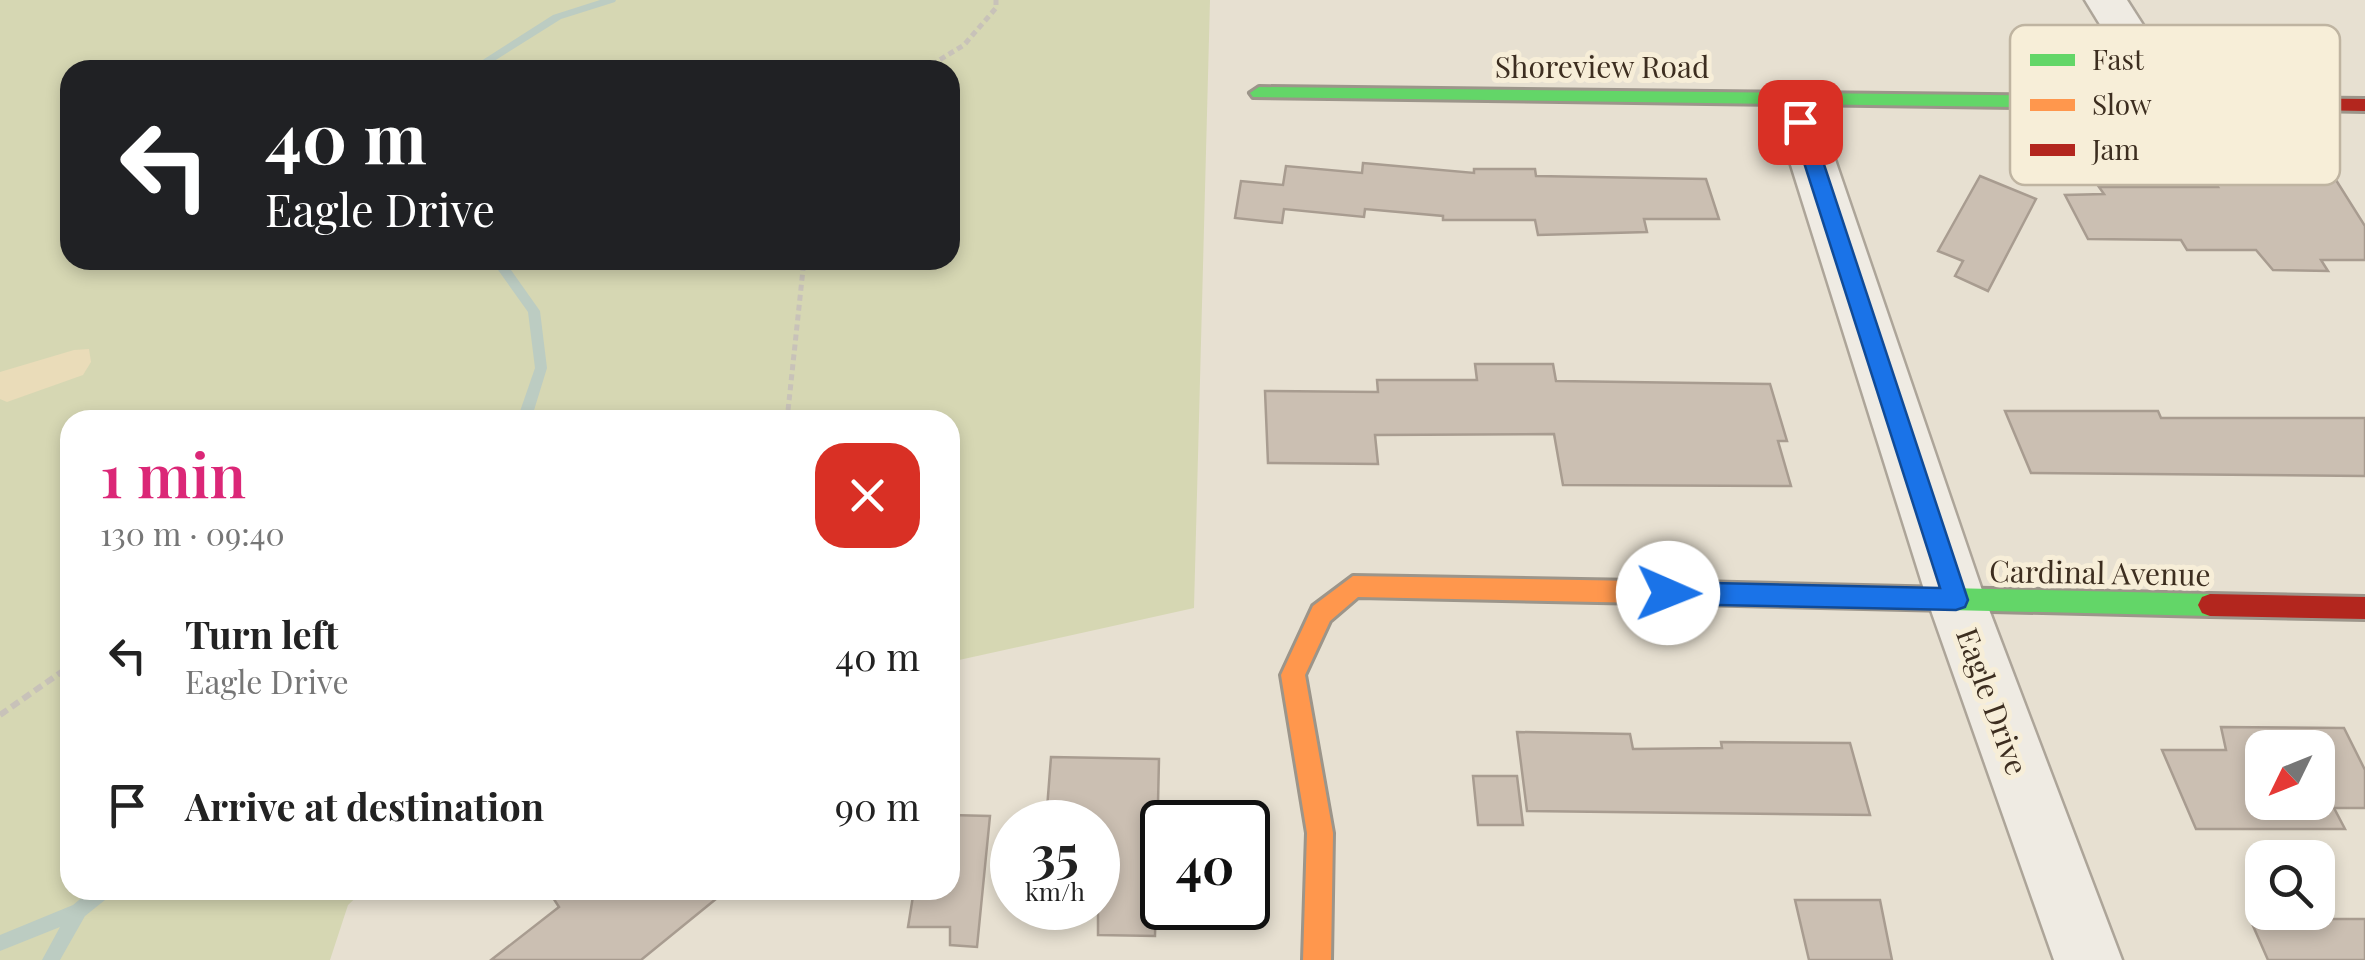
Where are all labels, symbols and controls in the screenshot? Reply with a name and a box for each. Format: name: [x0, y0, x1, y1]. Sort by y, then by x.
legend: [2010, 25, 2340, 185]
text: Fast: [2092, 40, 2145, 77]
street label: Shoreview Road: [1495, 46, 1709, 86]
pin: [1758, 80, 1843, 165]
text: Slow: [2092, 85, 2152, 122]
text: 40 m: [265, 88, 427, 182]
icon: arrive: [1773, 95, 1828, 150]
icon: left: [100, 100, 230, 230]
text: Jam: [2091, 130, 2139, 167]
text: Eagle Drive: [265, 178, 495, 238]
text: 1 min: [100, 433, 246, 513]
button: close: [815, 443, 920, 548]
text: 130 m · 09:40: [100, 511, 285, 554]
position arrow: [1616, 541, 1720, 645]
street label: Cardinal Avenue: [1989, 550, 2211, 594]
text: Turn left: [185, 608, 338, 659]
street label: Eagle Drive: [1948, 622, 2038, 780]
icon: left: [100, 628, 155, 683]
text: 40 m: [835, 630, 920, 681]
text: Eagle Drive: [185, 659, 349, 702]
north arrow: [2245, 730, 2335, 820]
map controls: [2245, 730, 2335, 930]
icon: arrive: [100, 778, 155, 833]
text: Arrive at destination: [185, 780, 544, 831]
text: 90 m: [835, 780, 920, 831]
speed limit sign: 40: [1140, 800, 1270, 930]
text: 35: [1031, 819, 1079, 886]
button: search: [2245, 840, 2335, 930]
text: km/h: [1025, 874, 1085, 907]

